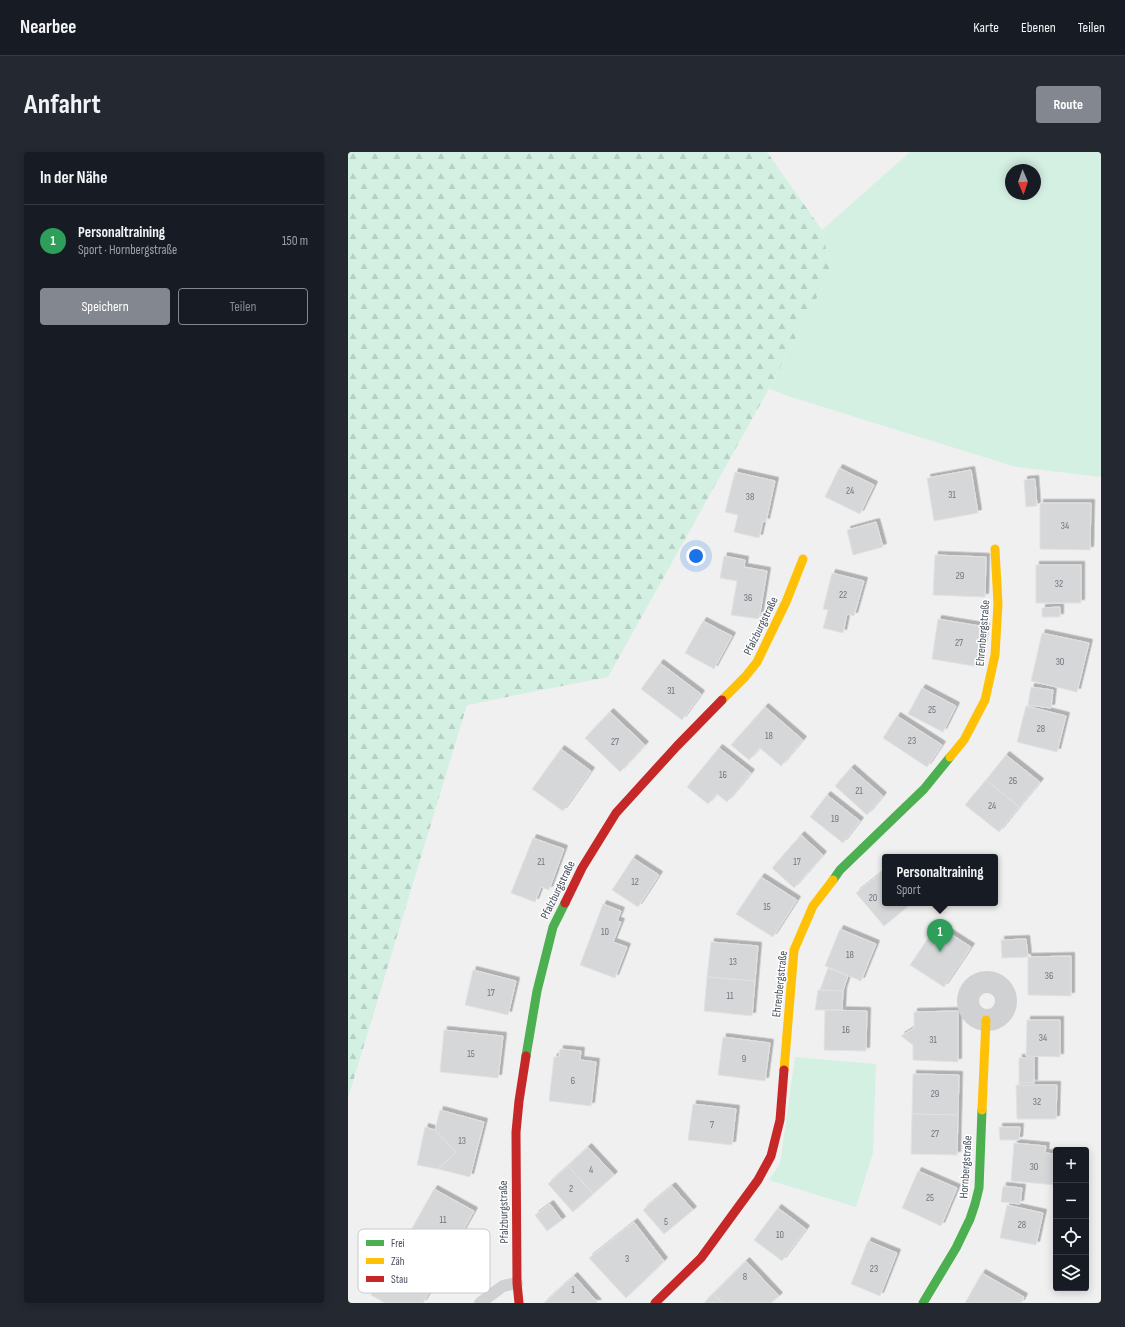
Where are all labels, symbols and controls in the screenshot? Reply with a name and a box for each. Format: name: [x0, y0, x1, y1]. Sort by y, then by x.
text: Nearbee: [20, 16, 76, 39]
text: Karte: [973, 19, 999, 36]
text: Ebenen: [1021, 19, 1056, 36]
text: Teilen: [1078, 19, 1105, 36]
button: Route: [1036, 86, 1101, 123]
text: Anfahrt: [24, 88, 101, 121]
north arrow: [1005, 164, 1041, 200]
text: In der Nähe: [40, 168, 107, 188]
text: Personaltraining: [78, 223, 165, 242]
text: 1: [50, 233, 56, 249]
text: 150 m: [282, 233, 308, 249]
text: Sport · Hornbergstraße: [78, 242, 177, 258]
button: Speichern: [40, 288, 170, 325]
button: Teilen: [178, 288, 308, 325]
house number: 24: [846, 485, 854, 497]
house number: 31: [948, 489, 956, 501]
house number: 38: [746, 491, 754, 503]
house number: 34: [1061, 520, 1069, 532]
your location: [686, 546, 706, 566]
house number: 29: [956, 570, 964, 582]
house number: 32: [1055, 578, 1063, 590]
house number: 22: [839, 589, 847, 601]
house number: 36: [744, 592, 752, 604]
street label: Pfalzburgstraße: [740, 594, 782, 658]
street label: Ehrenbergstraße: [973, 599, 993, 667]
house number: 27: [955, 637, 963, 649]
house number: 30: [1056, 656, 1064, 668]
house number: 31: [667, 685, 675, 697]
house number: 25: [928, 704, 936, 716]
house number: 28: [1037, 723, 1045, 735]
house number: 18: [765, 730, 773, 742]
house number: 23: [908, 735, 916, 747]
house number: 27: [611, 736, 619, 748]
house number: 16: [719, 769, 727, 781]
house number: 26: [1009, 775, 1017, 787]
house number: 21: [855, 785, 863, 797]
house number: 24: [988, 800, 996, 812]
house number: 19: [831, 813, 839, 825]
popup: [882, 854, 998, 906]
house number: 21: [537, 856, 545, 868]
house number: 17: [793, 856, 801, 868]
street label: Pfalzburgstraße: [537, 858, 579, 922]
text: Personaltraining: [896, 863, 984, 882]
house number: 12: [631, 876, 639, 888]
text: Sport: [896, 882, 921, 898]
house number: 20: [869, 892, 877, 904]
house number: 15: [763, 901, 771, 913]
pin: 1: [927, 919, 953, 952]
house number: 10: [601, 926, 609, 938]
house number: 18: [846, 949, 854, 961]
street label: Ehrenbergstraße: [769, 950, 791, 1018]
house number: 13: [729, 956, 737, 968]
house number: 36: [1045, 970, 1053, 982]
house number: 17: [487, 987, 495, 999]
house number: 11: [727, 990, 734, 1002]
house number: 16: [842, 1024, 850, 1036]
house number: 34: [1039, 1032, 1047, 1044]
house number: 31: [929, 1034, 937, 1046]
house number: 15: [467, 1048, 475, 1060]
house number: 9: [742, 1053, 746, 1065]
house number: 6: [571, 1075, 575, 1087]
house number: 29: [931, 1088, 939, 1100]
house number: 32: [1033, 1096, 1041, 1108]
house number: 7: [710, 1119, 714, 1131]
house number: 27: [931, 1128, 939, 1140]
house number: 13: [458, 1135, 466, 1147]
street label: Hornbergstraße: [956, 1135, 976, 1199]
map controls: [1053, 1147, 1089, 1291]
button: +: [1053, 1147, 1089, 1183]
house number: 30: [1030, 1161, 1038, 1173]
house number: 4: [589, 1164, 593, 1176]
street label: Pfalzburgstraße: [496, 1180, 512, 1244]
house number: 2: [569, 1183, 573, 1195]
button: −: [1053, 1183, 1089, 1219]
house number: 25: [926, 1192, 934, 1204]
house number: 11: [440, 1214, 447, 1226]
house number: 5: [664, 1216, 668, 1228]
house number: 28: [1018, 1219, 1026, 1231]
button: locate: [1053, 1219, 1089, 1255]
legend: [358, 1229, 490, 1293]
house number: 10: [776, 1229, 784, 1241]
text: Frei: [391, 1237, 405, 1250]
house number: 3: [625, 1253, 629, 1265]
text: Zäh: [391, 1255, 405, 1268]
button: layers: [1053, 1255, 1089, 1291]
house number: 23: [870, 1263, 878, 1275]
house number: 8: [743, 1271, 747, 1283]
text: Stau: [391, 1273, 408, 1286]
house number: 1: [571, 1284, 575, 1296]

